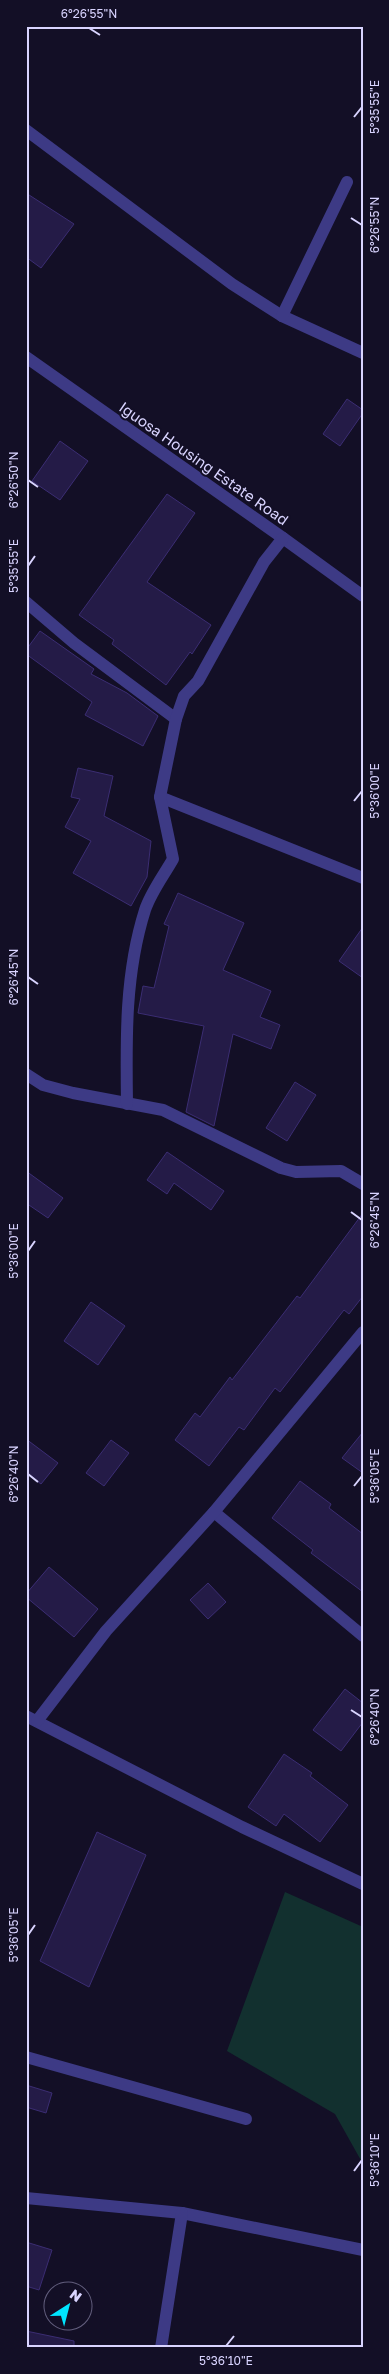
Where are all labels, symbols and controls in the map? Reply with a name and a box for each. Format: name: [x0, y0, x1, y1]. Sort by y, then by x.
text: 6°26'55"N: [61, 6, 117, 21]
text: 5°35'55"E: [367, 80, 382, 134]
text: 6°26'55"N: [367, 197, 382, 253]
street label: Iguosa Housing Estate Road: [116, 398, 292, 528]
text: 6°26'50"N: [6, 451, 21, 509]
text: 5°35'55"E: [6, 539, 21, 593]
text: 5°36'00"E: [367, 763, 382, 819]
text: 6°26'45"N: [6, 949, 21, 1005]
text: 6°26'45"N: [367, 1192, 382, 1248]
text: 5°36'00"E: [6, 1223, 21, 1279]
text: 6°26'40"N: [6, 1445, 21, 1503]
text: 5°36'05"E: [367, 1449, 382, 1503]
text: 6°26'40"N: [367, 1688, 382, 1746]
text: 5°36'05"E: [6, 1908, 21, 1962]
text: 5°36'10"E: [367, 2133, 382, 2187]
north arrow: [42, 2282, 92, 2332]
text: N: [67, 2285, 85, 2305]
text: 5°36'10"E: [199, 2353, 253, 2368]

